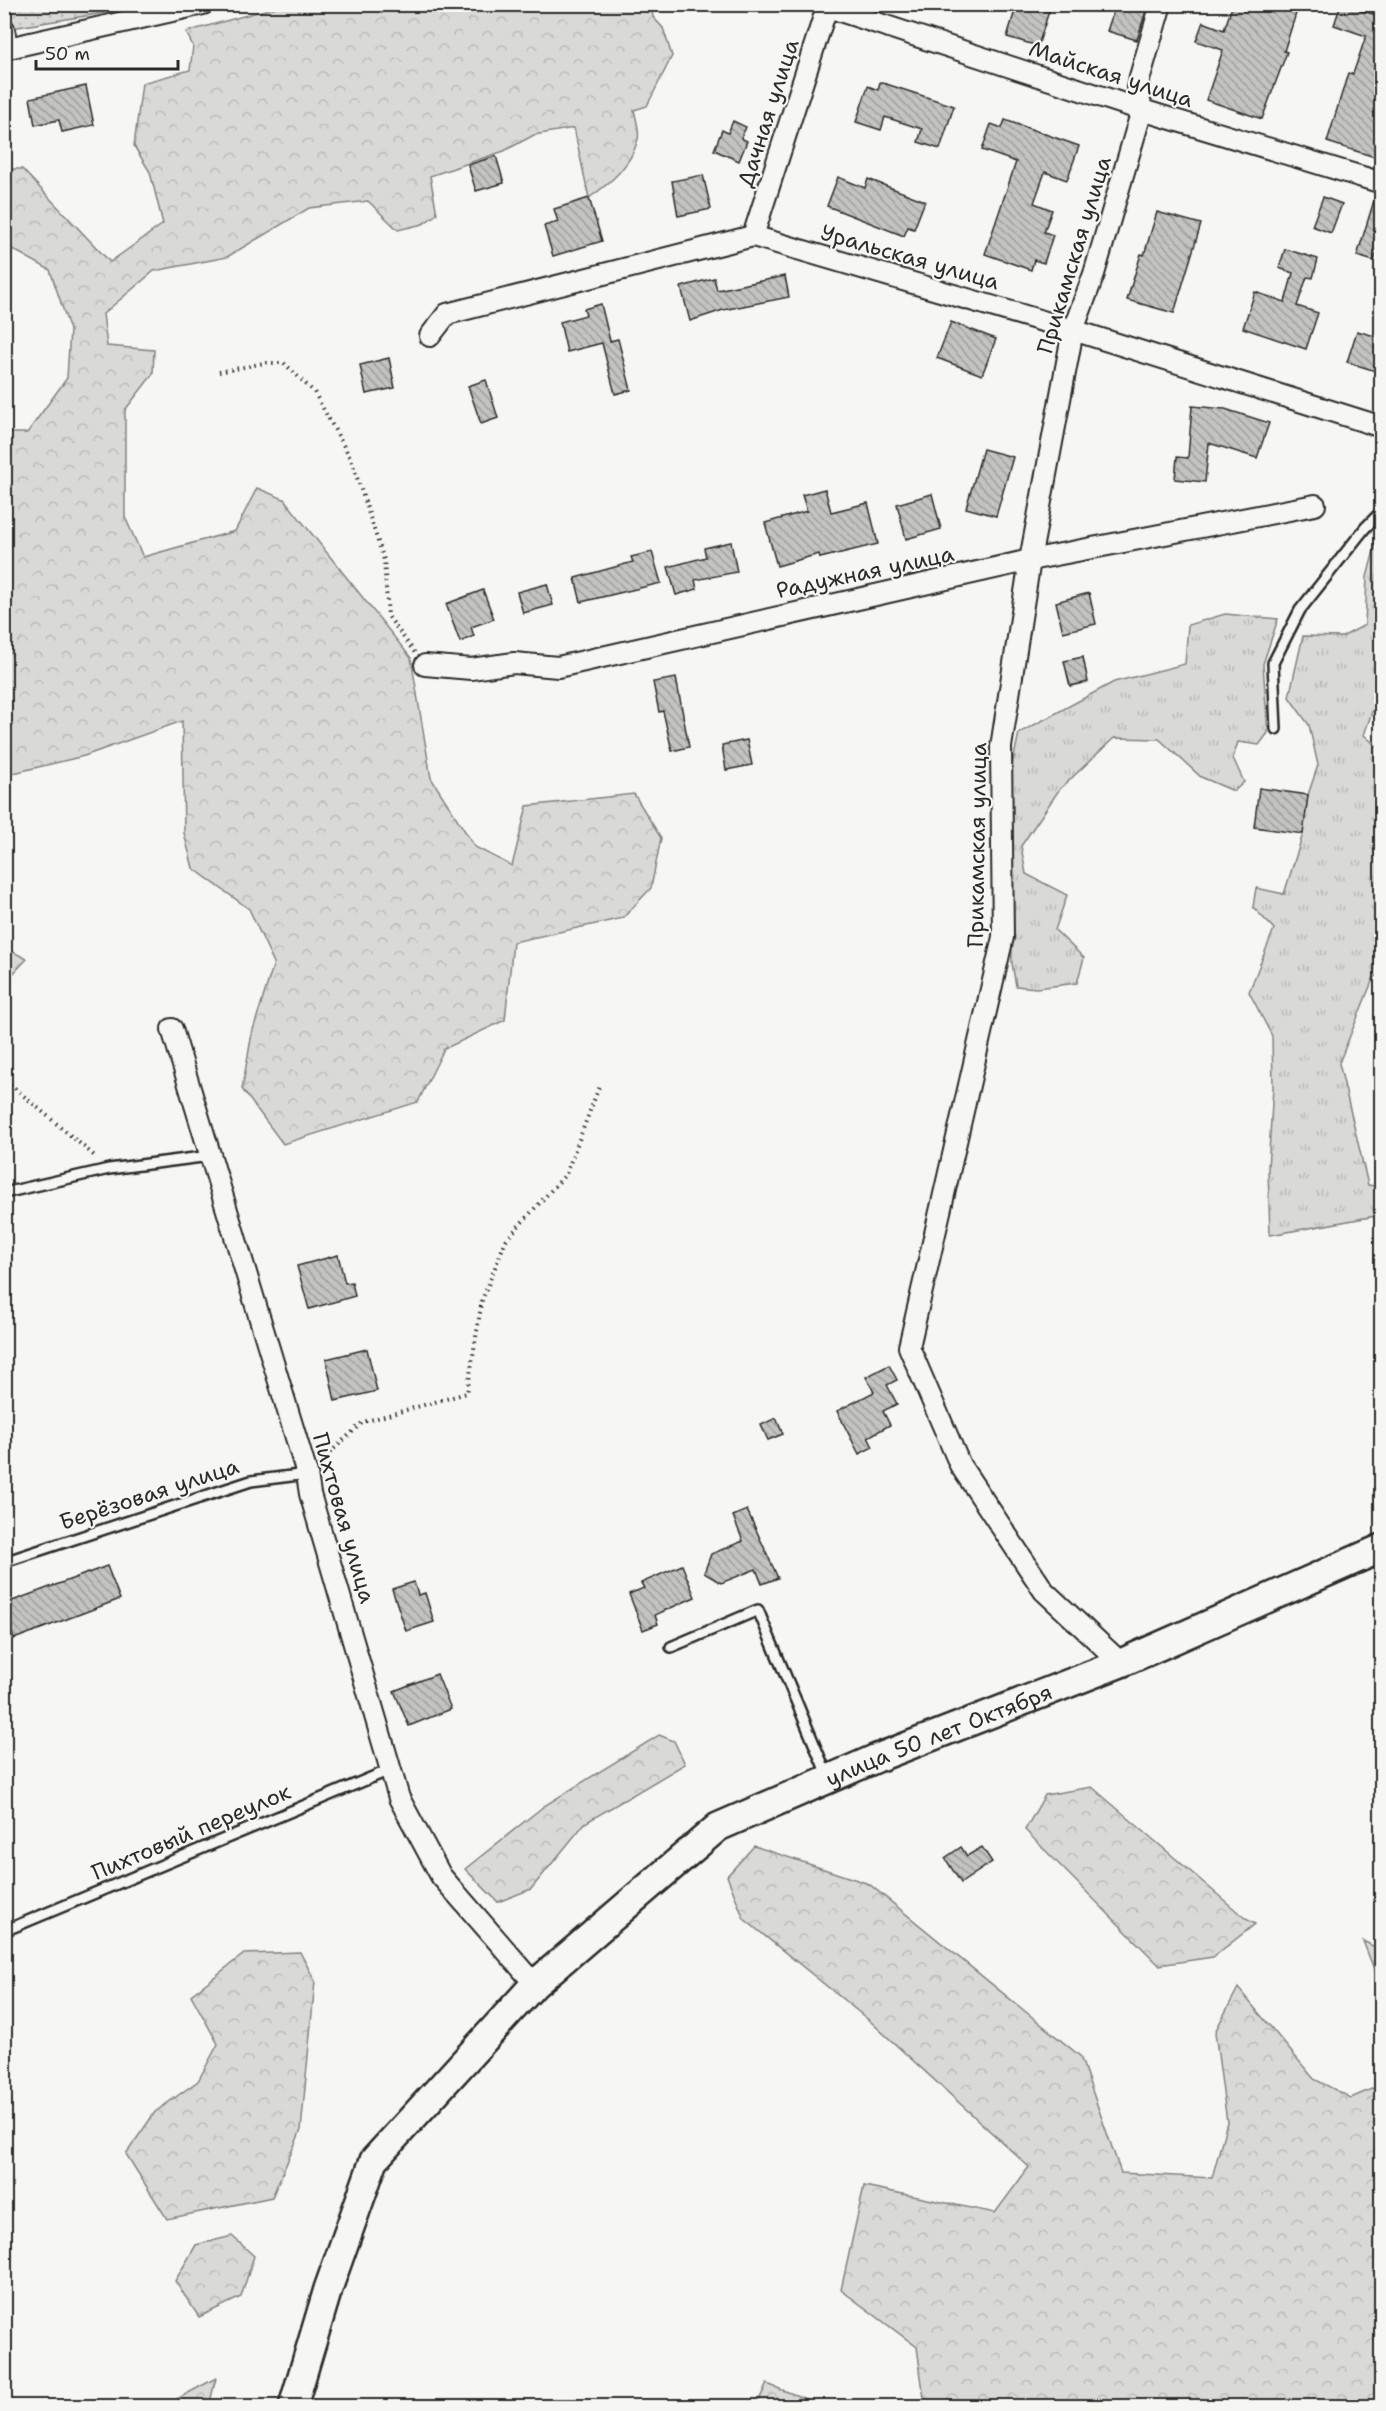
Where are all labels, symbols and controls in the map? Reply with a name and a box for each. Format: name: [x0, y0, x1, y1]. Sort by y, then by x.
scale bar: [36, 33, 178, 71]
street label: Майская улица: [1025, 34, 1197, 114]
street label: Дачная улица: [730, 35, 806, 191]
text: 50 m: [45, 42, 90, 66]
street label: Прикамская улица: [1030, 152, 1118, 357]
street label: Уральская улица: [817, 218, 1003, 296]
street label: Радужная улица: [773, 539, 957, 605]
street label: Прикамская улица: [961, 742, 993, 948]
street label: Пихтовая улица: [306, 1430, 382, 1607]
street label: Берёзовая улица: [56, 1451, 243, 1537]
street label: улица 50 лет Октября: [821, 1677, 1056, 1793]
street label: Пихтовый переулок: [87, 1777, 295, 1887]

